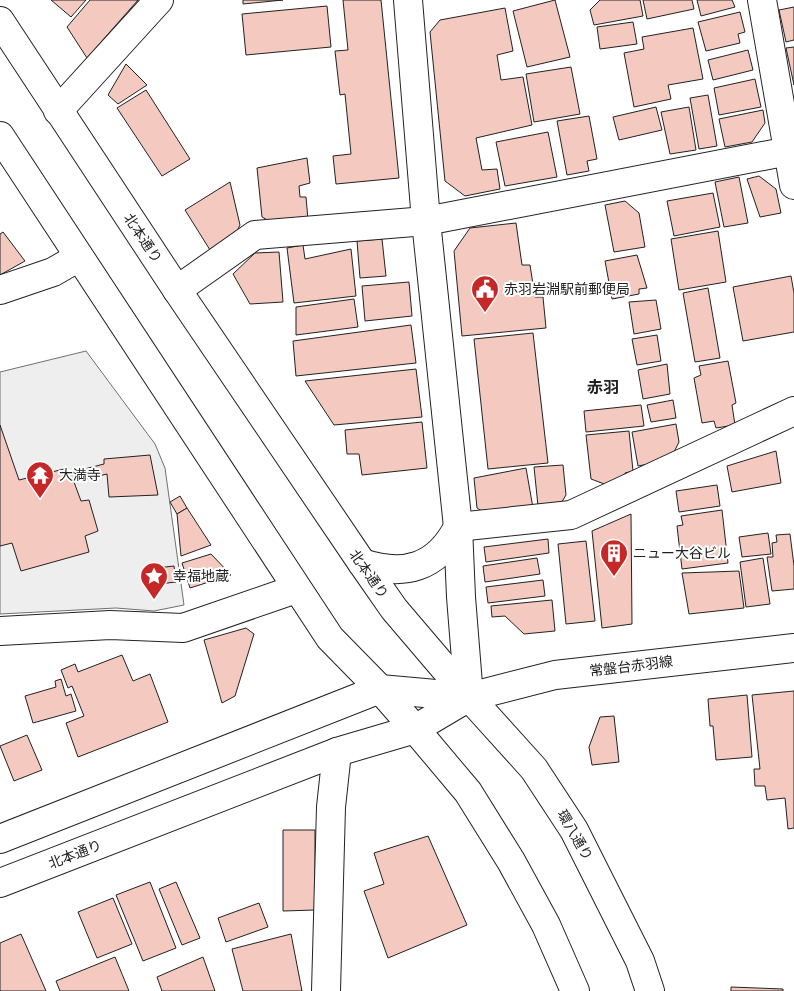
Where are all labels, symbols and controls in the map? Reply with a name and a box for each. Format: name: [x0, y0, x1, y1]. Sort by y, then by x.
street label: 北本通り: [120, 209, 167, 266]
public building icon: 赤羽岩淵駅前郵便局: [470, 274, 500, 313]
place label: 赤羽岩淵駅前郵便局: [504, 279, 630, 298]
district label: 赤羽: [587, 376, 619, 398]
temple icon: 大満寺: [25, 460, 55, 499]
place label: 大満寺: [59, 465, 101, 484]
building icon: ニュー大谷ビル: [599, 538, 629, 577]
place label: ニュー大谷ビル: [633, 543, 731, 562]
street label: 北本通り: [346, 545, 393, 602]
place icon: 幸福地蔵: [139, 561, 169, 600]
place label: 幸福地蔵: [173, 566, 229, 585]
street label: 常盤台赤羽線: [588, 651, 674, 680]
street label: 環八通り: [553, 806, 598, 864]
street label: 北本通り: [45, 835, 104, 872]

